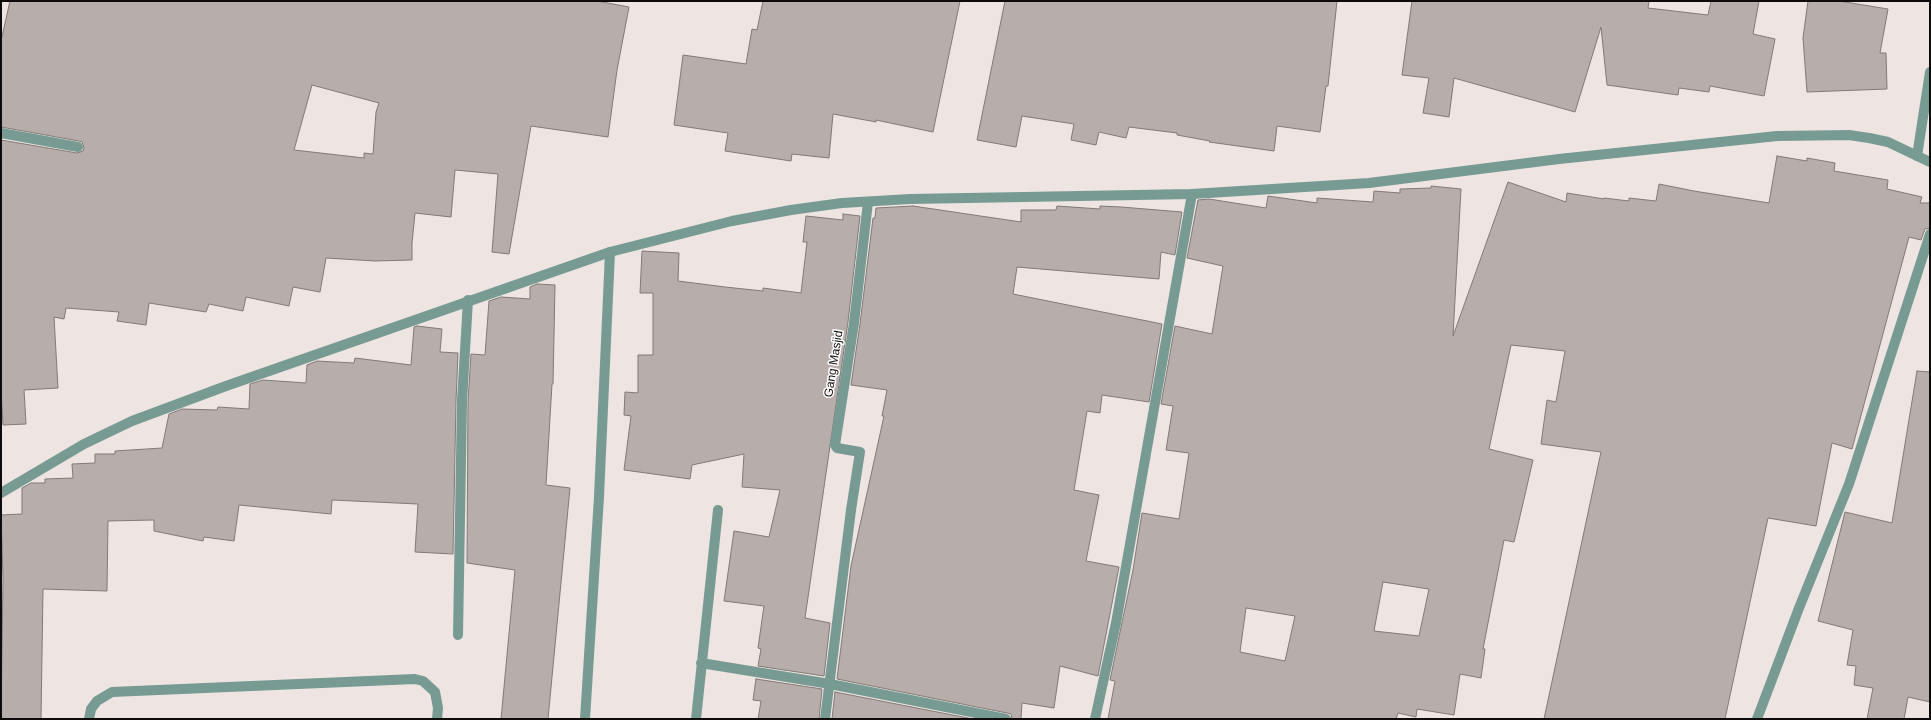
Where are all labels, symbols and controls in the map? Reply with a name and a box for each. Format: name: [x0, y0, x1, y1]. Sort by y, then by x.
street label: Gang Masjid: [822, 330, 846, 398]

